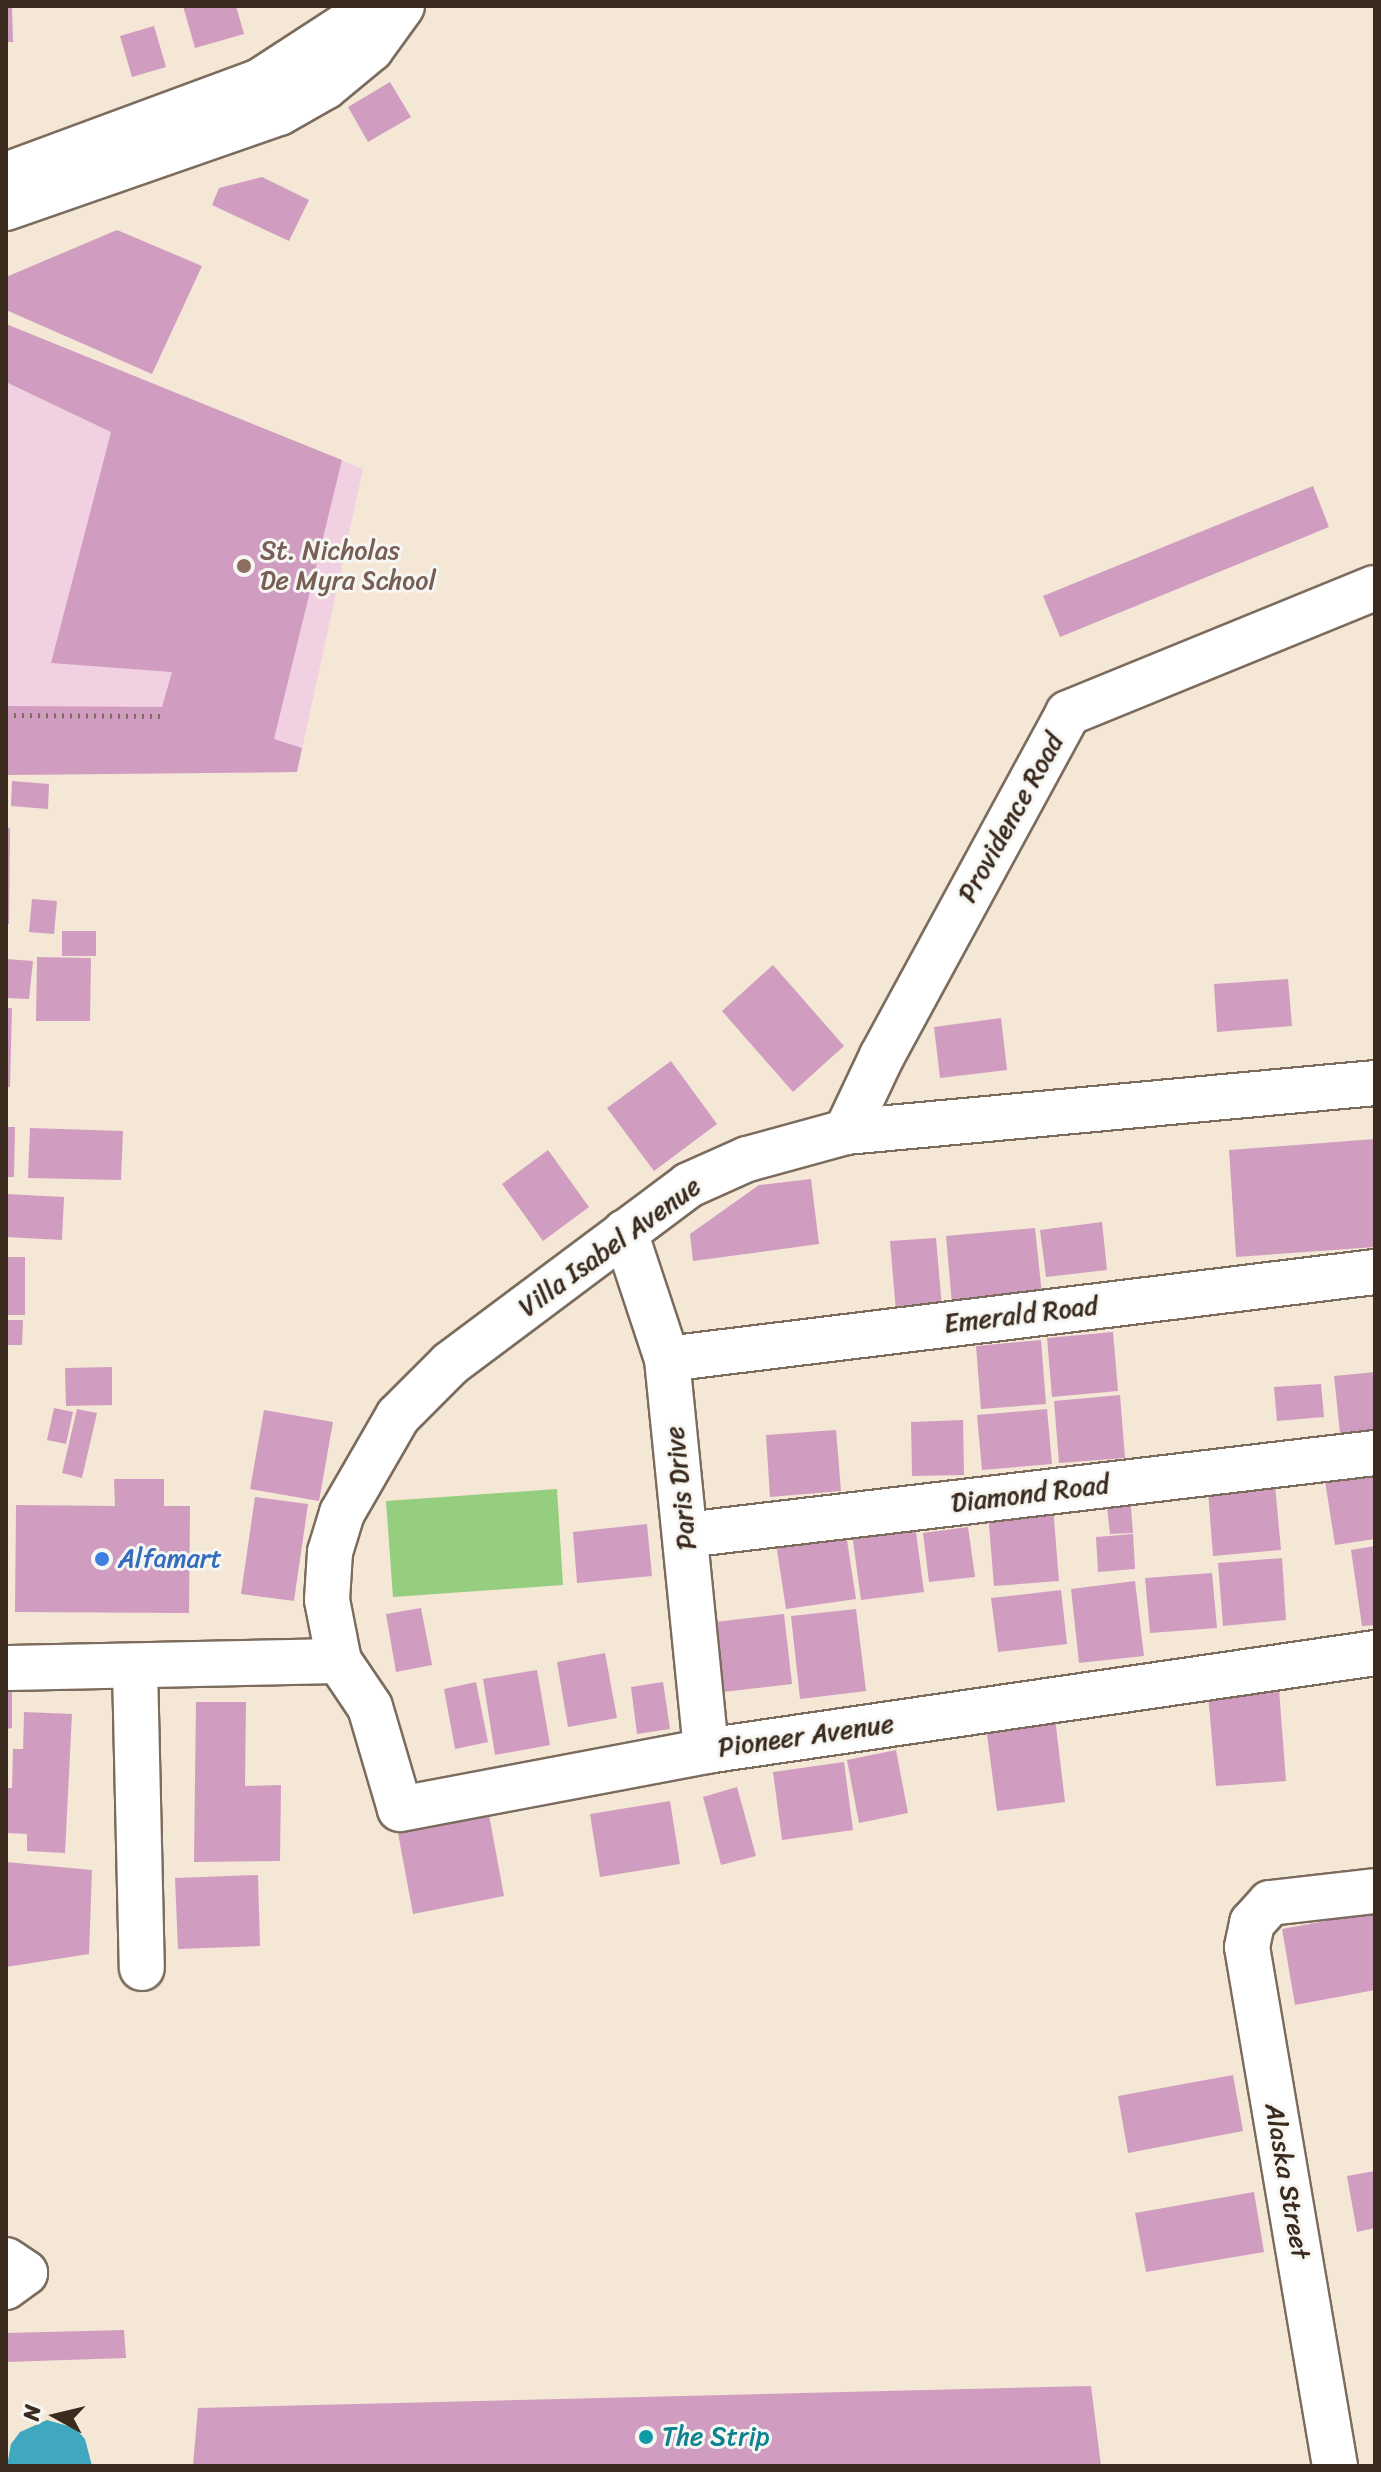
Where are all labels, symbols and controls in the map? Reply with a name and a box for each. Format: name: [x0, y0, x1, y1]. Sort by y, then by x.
place label: St. Nicholas De Myra School: [260, 535, 438, 596]
marker: St. Nicholas De Myra School: [235, 557, 253, 575]
street label: Providence Road: [952, 728, 1070, 908]
street label: Villa Isabel Avenue: [513, 1171, 707, 1323]
street label: Emerald Road: [942, 1290, 1100, 1340]
street label: Paris Drive: [659, 1425, 703, 1551]
street label: Diamond Road: [949, 1469, 1111, 1519]
place label: Alfamart: [118, 1543, 222, 1575]
marker: Alfamart: [93, 1550, 111, 1568]
street label: Pioneer Avenue: [716, 1708, 896, 1764]
street label: Alaska Street: [1258, 2100, 1316, 2262]
north arrow: [16, 2376, 96, 2456]
text: N: [11, 2402, 52, 2423]
place label: The Strip: [662, 2421, 769, 2453]
marker: The Strip: [637, 2428, 655, 2446]

